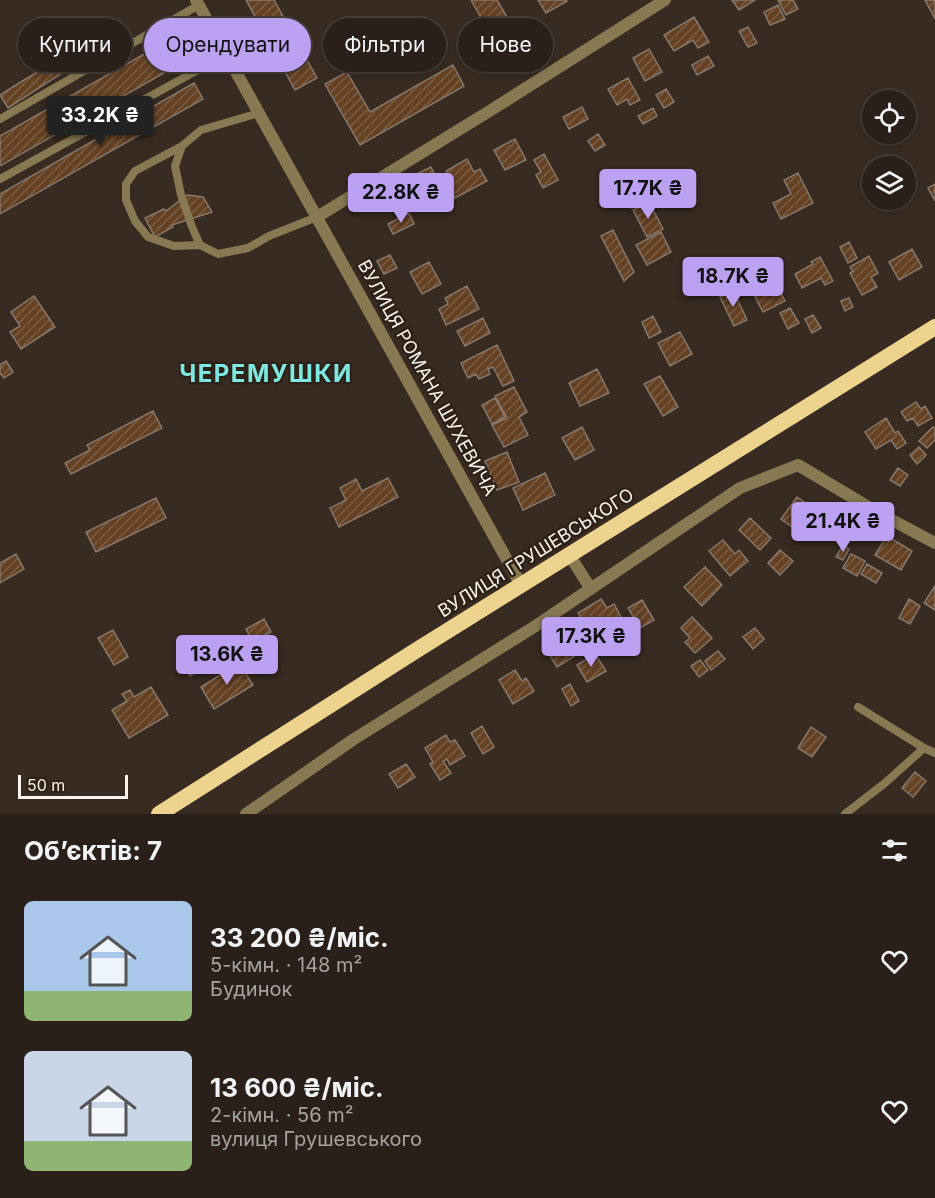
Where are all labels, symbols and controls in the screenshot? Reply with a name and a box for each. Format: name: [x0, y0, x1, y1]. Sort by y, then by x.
chip: Купити: [18, 18, 132, 72]
chip: Орендувати: [144, 18, 311, 72]
chip: Фільтри: [323, 18, 446, 72]
chip: Нове: [458, 18, 553, 72]
map controls: [862, 90, 916, 210]
button: locate: [862, 90, 916, 144]
pin: 33.2K ₴: [45, 96, 155, 147]
text: 33.2K ₴: [61, 103, 139, 127]
button: layers: [862, 156, 916, 210]
pin: 17.7K ₴: [593, 169, 703, 220]
pin: 22.8K ₴: [346, 173, 456, 224]
text: 17.7K ₴: [613, 176, 683, 200]
text: 22.8K ₴: [362, 180, 440, 204]
street label: ВУЛИЦЯ РОМАНА ШУХЕВИЧА: [354, 256, 501, 499]
pin: 18.7K ₴: [678, 257, 788, 308]
text: 18.7K ₴: [697, 264, 769, 288]
district label: ЧЕРЕМУШКИ: [179, 359, 353, 388]
street label: ВУЛИЦЯ ГРУШЕВСЬКОГО: [434, 484, 637, 622]
pin: 21.4K ₴: [788, 502, 898, 553]
text: 21.4K ₴: [805, 509, 881, 533]
pin: 17.3K ₴: [536, 617, 646, 668]
text: 17.3K ₴: [556, 624, 626, 648]
pin: 13.6K ₴: [172, 635, 282, 686]
text: 13.6K ₴: [190, 642, 264, 666]
scale bar: [18, 772, 128, 800]
text: 50 m: [27, 775, 65, 795]
icon: filters: [878, 834, 911, 867]
text: Об’єктів: 7: [24, 835, 162, 866]
text: 33 200 ₴/міс.: [210, 922, 389, 953]
icon: home: [72, 925, 144, 997]
icon: heart: [878, 945, 911, 978]
text: 5-кімн. · 148 m²: [210, 953, 362, 977]
text: Будинок: [210, 977, 292, 1001]
text: 13 600 ₴/міс.: [210, 1072, 384, 1103]
icon: home: [72, 1075, 144, 1147]
icon: heart: [878, 1095, 911, 1128]
text: 2-кімн. · 56 m²: [210, 1103, 354, 1127]
text: вулиця Грушевського: [210, 1127, 422, 1151]

